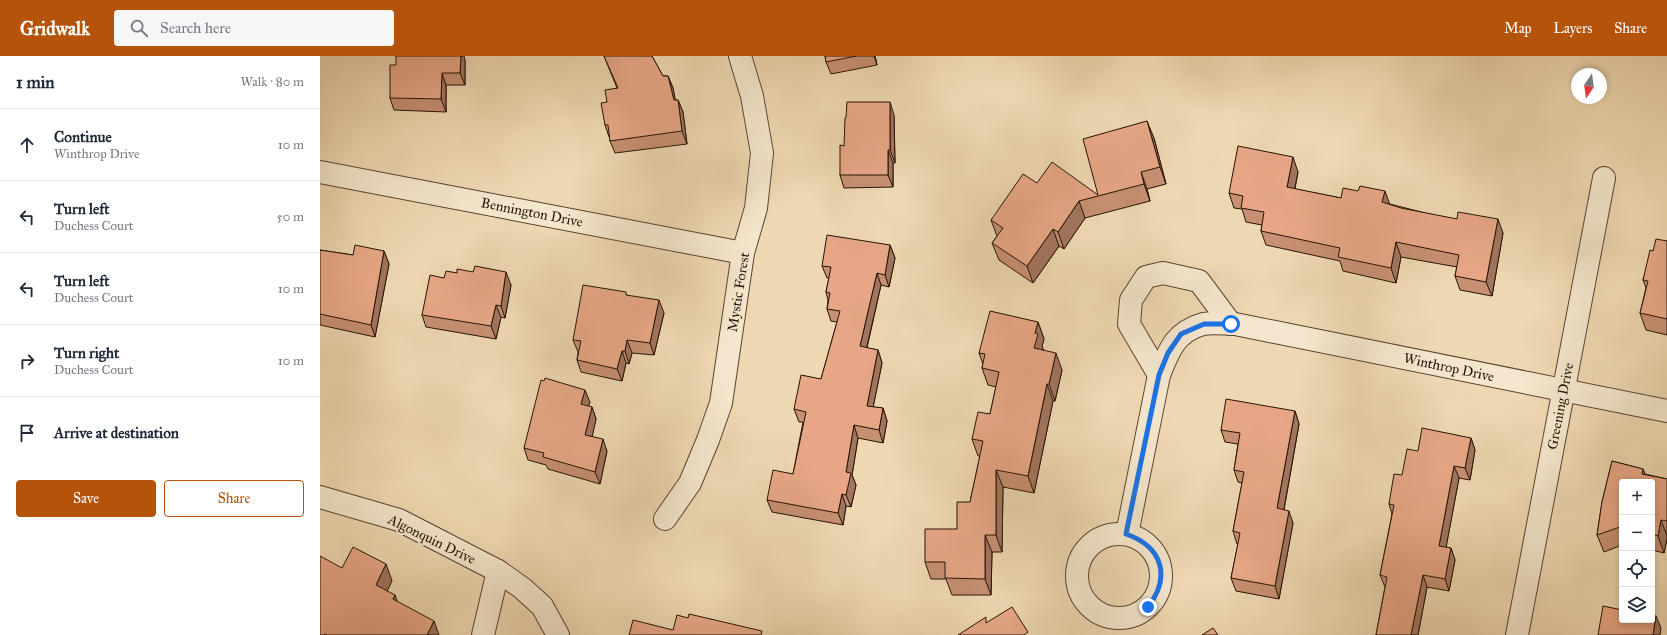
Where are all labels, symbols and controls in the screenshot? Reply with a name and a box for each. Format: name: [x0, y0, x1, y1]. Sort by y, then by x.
search box: [114, 10, 394, 46]
text: Gridwalk: [20, 17, 90, 40]
icon: search: [128, 17, 150, 39]
text: Search here: [160, 19, 231, 37]
text: Map: [1504, 20, 1532, 37]
text: Layers: [1554, 20, 1592, 37]
text: Share: [1614, 20, 1647, 37]
north arrow: [1571, 68, 1607, 104]
text: 1 min: [16, 72, 55, 93]
text: Walk · 80 m: [241, 74, 304, 90]
text: Continue: [54, 128, 112, 146]
icon: ahead: [16, 134, 38, 156]
text: 10 m: [278, 137, 304, 153]
text: Winthrop Drive: [54, 146, 140, 162]
street label: Bennington Drive: [480, 194, 584, 231]
text: Turn left: [54, 200, 110, 218]
icon: left: [16, 206, 38, 228]
text: 50 m: [277, 209, 304, 225]
text: Duchess Court: [54, 218, 133, 234]
street label: Mystic Forest: [724, 251, 753, 333]
text: Turn left: [54, 272, 110, 290]
icon: left: [16, 278, 38, 300]
text: 10 m: [278, 281, 304, 297]
text: Duchess Court: [54, 290, 133, 306]
route start: [1222, 315, 1240, 333]
text: Turn right: [54, 344, 119, 362]
icon: right: [16, 350, 38, 372]
street label: Winthrop Drive: [1402, 350, 1496, 385]
text: 10 m: [278, 353, 304, 369]
street label: Greening Drive: [1544, 361, 1577, 451]
text: Duchess Court: [54, 362, 133, 378]
icon: arrive: [16, 422, 38, 444]
text: Arrive at destination: [54, 424, 179, 442]
map controls: [1619, 479, 1655, 623]
button: +: [1619, 479, 1655, 515]
button: Save: [16, 480, 156, 517]
button: Share: [164, 480, 304, 517]
street label: Algonquin Drive: [384, 510, 479, 569]
button: −: [1619, 515, 1655, 551]
button: locate: [1619, 551, 1655, 587]
button: layers: [1619, 587, 1655, 623]
route end: [1139, 598, 1157, 616]

